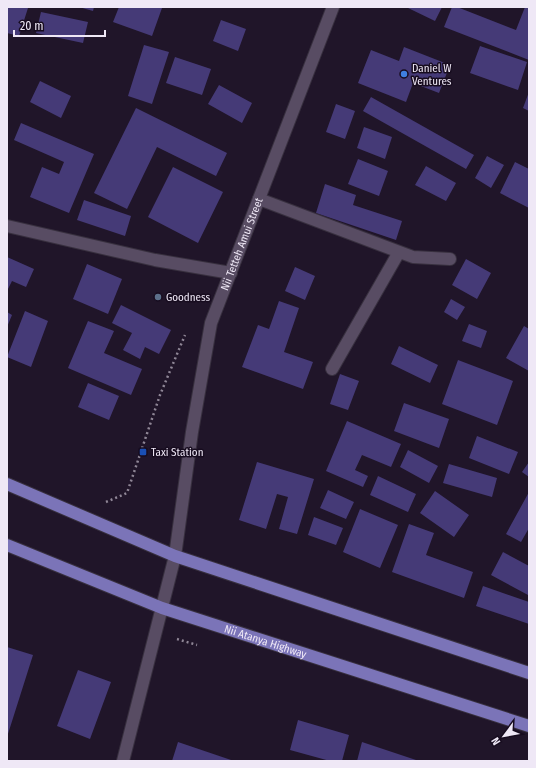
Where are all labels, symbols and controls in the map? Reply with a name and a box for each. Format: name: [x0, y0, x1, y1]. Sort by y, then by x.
scale bar: [14, 12, 105, 38]
text: 20 m: [20, 19, 44, 33]
place label: Daniel W Ventures: [412, 62, 452, 88]
marker: Daniel W Ventures: [399, 69, 409, 79]
street label: Nii Tetteh Amui Street: [218, 195, 265, 292]
place label: Goodness: [166, 291, 211, 304]
marker: Goodness: [153, 292, 163, 302]
place label: Taxi Station: [151, 446, 203, 459]
marker: Taxi Station: [138, 447, 148, 457]
street label: Nii Atanya Highway: [223, 622, 308, 661]
north arrow: [484, 716, 524, 756]
text: N: [489, 735, 503, 747]

